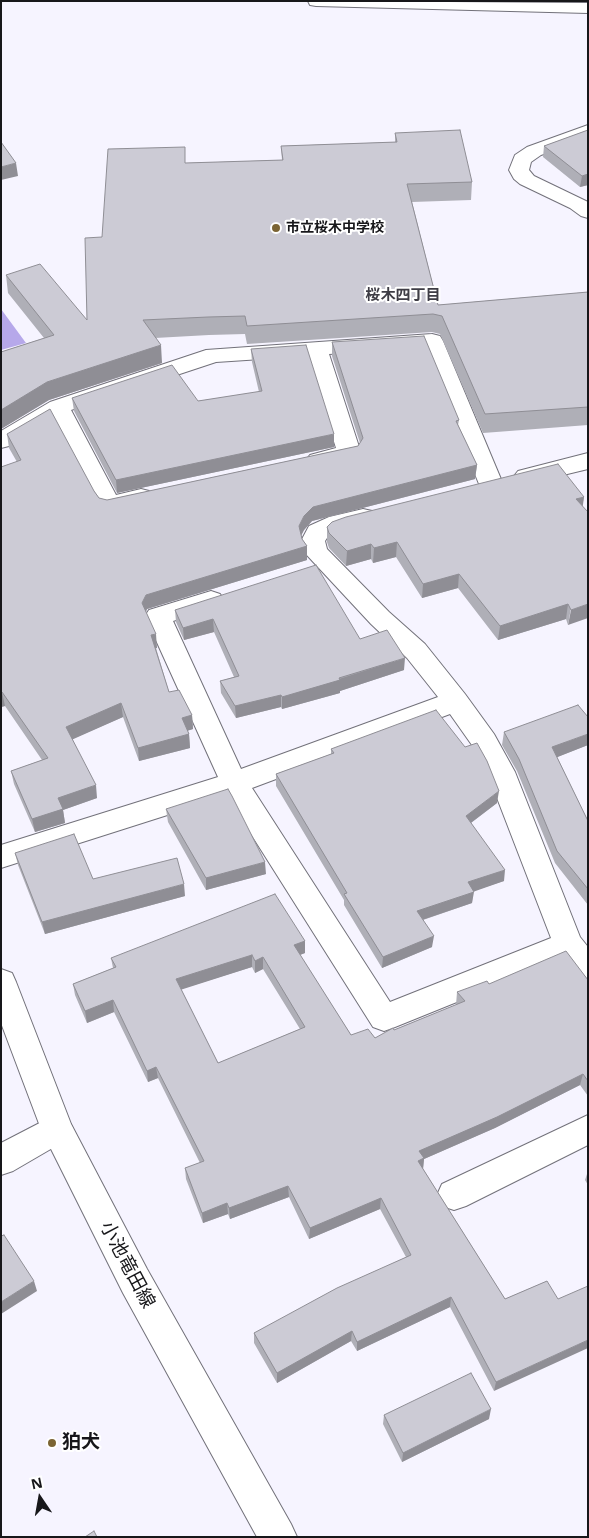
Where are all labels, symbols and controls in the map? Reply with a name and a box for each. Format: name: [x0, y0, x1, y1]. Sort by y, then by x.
place label: 市立桜木中学校: [286, 220, 384, 236]
marker: 市立桜木中学校: [270, 222, 282, 234]
district label: 桜木四丁目: [366, 287, 440, 305]
street label: 小池竜田線: [95, 1218, 159, 1312]
place label: 狛犬: [62, 1432, 100, 1454]
marker: 狛犬: [46, 1437, 58, 1449]
text: N: [29, 1472, 44, 1493]
north arrow: [15, 1473, 65, 1523]

